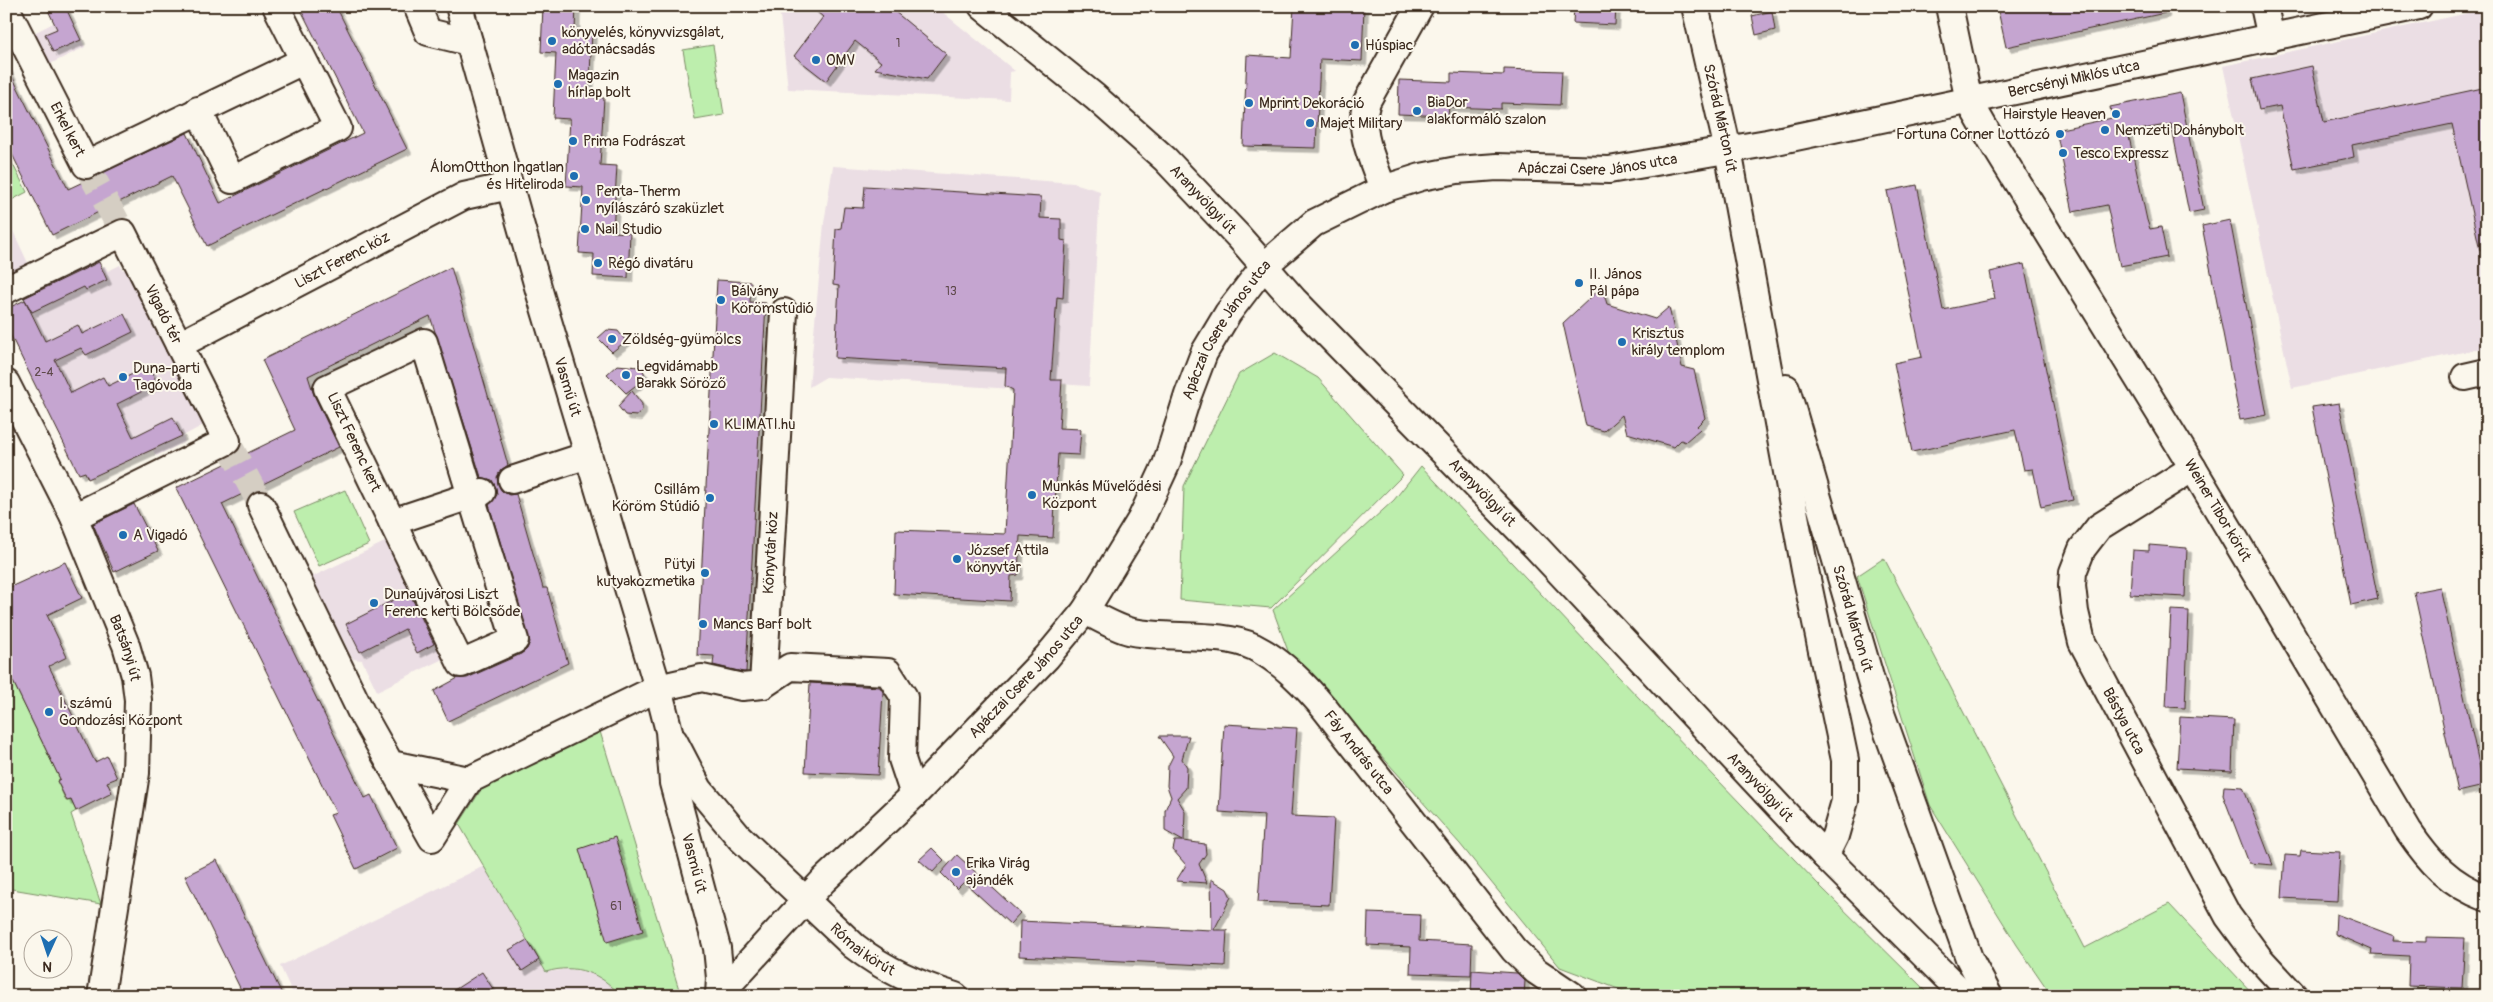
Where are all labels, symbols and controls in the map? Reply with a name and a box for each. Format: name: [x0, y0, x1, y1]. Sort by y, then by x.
place label: könyvelés, könyvvizsgálat, adótanácsadás: [562, 23, 724, 59]
marker: könyvelés, könyvvizsgálat, adótanácsadás: [546, 35, 558, 47]
house number: 1: [896, 36, 900, 51]
place label: Húspiac: [1365, 36, 1414, 55]
marker: Húspiac: [1349, 39, 1361, 51]
place label: OMV: [826, 51, 855, 70]
marker: OMV: [810, 54, 822, 66]
street label: Bercsényi Miklós utca: [2006, 55, 2141, 102]
street label: Szórád Márton út: [1699, 62, 1742, 175]
place label: Magazin hírlap bolt: [568, 66, 631, 102]
marker: Magazin hírlap bolt: [552, 78, 564, 90]
place label: BiaDor alakformáló szalon: [1427, 93, 1546, 129]
place label: Mprint Dekoráció: [1259, 94, 1364, 113]
marker: Mprint Dekoráció: [1243, 97, 1255, 109]
street label: Erkel kert: [46, 99, 90, 161]
marker: BiaDor alakformáló szalon: [1411, 105, 1423, 117]
place label: Hairstyle Heaven: [2003, 105, 2106, 124]
marker: Hairstyle Heaven: [2110, 108, 2122, 120]
place label: Majet Military: [1320, 114, 1403, 133]
marker: Majet Military: [1304, 117, 1316, 129]
place label: Nemzeti Dohánybolt: [2115, 121, 2245, 140]
marker: Nemzeti Dohánybolt: [2099, 124, 2111, 136]
place label: Fortuna Corner Lottózó: [1896, 125, 2050, 144]
marker: Fortuna Corner Lottózó: [2054, 128, 2066, 140]
place label: Prima Fodrászat: [583, 132, 686, 151]
marker: Prima Fodrászat: [567, 135, 579, 147]
place label: Tesco Expressz: [2073, 144, 2169, 163]
marker: Tesco Expressz: [2057, 147, 2069, 159]
street label: Apáczai Csere János utca: [1517, 149, 1679, 179]
place label: ÁlomOtthon Ingatlan és Hiteliroda: [430, 158, 564, 194]
street label: Aranyvölgyi út: [1166, 161, 1241, 239]
marker: ÁlomOtthon Ingatlan és Hiteliroda: [568, 170, 580, 182]
place label: Penta-Therm nyílászáró szaküzlet: [596, 182, 725, 218]
marker: Penta-Therm nyílászáró szaküzlet: [580, 194, 592, 206]
place label: Nail Studio: [595, 220, 662, 239]
marker: Nail Studio: [579, 223, 591, 235]
street label: Liszt Ferenc köz: [291, 227, 393, 292]
place label: Régó divatáru: [608, 254, 693, 273]
street label: Apáczai Csere János utca: [1178, 255, 1275, 402]
marker: Régó divatáru: [592, 257, 604, 269]
place label: II. János Pál pápa: [1589, 265, 1642, 301]
marker: II. János Pál pápa: [1573, 277, 1585, 289]
street label: Vigadó tér: [141, 281, 187, 348]
place label: Bálvány Körömstúdió: [731, 282, 814, 318]
house number: 13: [945, 284, 957, 299]
marker: Bálvány Körömstúdió: [715, 294, 727, 306]
place label: Krisztus király templom: [1632, 324, 1725, 360]
place label: Zöldség-gyümölcs: [622, 330, 741, 349]
marker: Zöldség-gyümölcs: [606, 333, 618, 345]
marker: Krisztus király templom: [1616, 336, 1628, 348]
street label: Vasmű út: [550, 355, 586, 420]
place label: Legvidámabb Barakk Söröző: [636, 357, 726, 393]
place label: Duna-parti Tagóvoda: [133, 359, 200, 395]
house number: 2-4: [35, 365, 53, 380]
marker: Legvidámabb Barakk Söröző: [620, 369, 632, 381]
marker: Duna-parti Tagóvoda: [117, 371, 129, 383]
street label: Liszt Ferenc kert: [323, 389, 386, 496]
place label: KLIMATI.hu: [724, 415, 796, 434]
marker: KLIMATI.hu: [708, 418, 720, 430]
street label: Aranyvölgyi út: [1445, 454, 1521, 531]
street label: Weiner Tibor körút: [2180, 455, 2256, 566]
place label: Munkás Művelődési Központ: [1042, 477, 1162, 513]
place label: Csillám Köröm Stúdió: [612, 480, 700, 516]
marker: Munkás Művelődési Központ: [1026, 489, 1038, 501]
marker: Csillám Köröm Stúdió: [704, 492, 716, 504]
street label: Könyvtár köz: [759, 511, 782, 594]
place label: A Vigadó: [133, 526, 188, 545]
marker: A Vigadó: [117, 529, 129, 541]
place label: József Attila könyvtár: [967, 541, 1049, 577]
marker: József Attila könyvtár: [951, 553, 963, 565]
place label: Pütyi kutyakozmetika: [597, 555, 695, 591]
street label: Szórád Márton út: [1828, 563, 1878, 675]
marker: Pütyi kutyakozmetika: [699, 567, 711, 579]
place label: Dunaújvárosi Liszt Ferenc kerti Bölcsőde: [384, 585, 521, 621]
marker: Dunaújvárosi Liszt Ferenc kerti Bölcsőde: [368, 597, 380, 609]
street label: Apáczai Csere János utca: [965, 611, 1087, 742]
street label: Batsányi út: [105, 612, 145, 683]
place label: Mancs Barf bolt: [713, 615, 813, 634]
marker: Mancs Barf bolt: [697, 618, 709, 630]
street label: Bástya utca: [2099, 684, 2150, 758]
place label: I. számú Gondozási Központ: [59, 694, 183, 730]
marker: I. számú Gondozási Központ: [43, 706, 55, 718]
street label: Fáy András utca: [1320, 706, 1398, 798]
street label: Aranyvölgyi út: [1723, 748, 1798, 826]
street label: Vasmű út: [677, 831, 712, 896]
place label: Erika Virág ajándék: [966, 854, 1030, 890]
marker: Erika Virág ajándék: [950, 866, 962, 878]
house number: 61: [610, 899, 622, 914]
street label: Római körút: [826, 919, 899, 980]
north arrow: [22, 930, 72, 980]
text: N: [42, 958, 53, 975]

